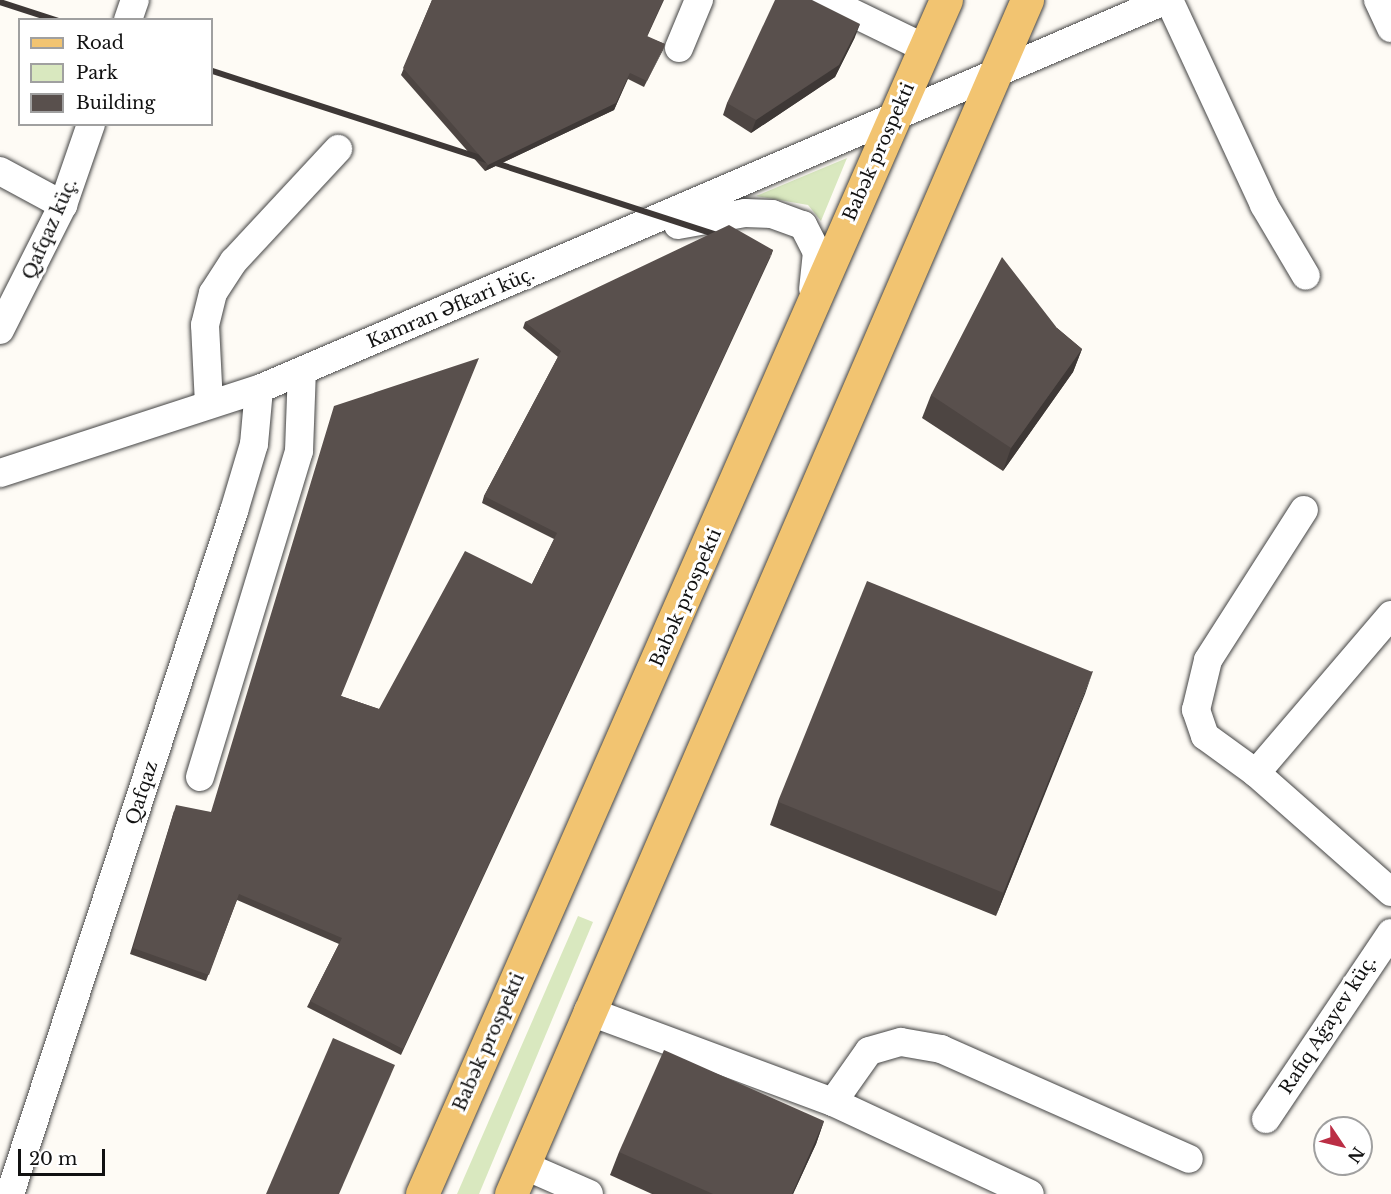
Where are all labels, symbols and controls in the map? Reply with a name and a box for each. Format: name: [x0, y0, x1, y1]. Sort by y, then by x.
legend: [18, 18, 213, 126]
text: Road: [76, 32, 124, 54]
text: Park: [76, 62, 118, 84]
street label: Babək prospekti: [839, 79, 919, 225]
text: Building: [76, 92, 155, 114]
street label: Qafqaz küç.: [18, 175, 82, 283]
street label: Kamran Əfkari küç.: [364, 263, 538, 353]
street label: Babək prospekti: [646, 525, 726, 671]
street label: Qafqaz: [122, 758, 162, 828]
street label: Rafiq Ağayev küç.: [1275, 951, 1381, 1099]
street label: Babək prospekti: [449, 969, 529, 1115]
north arrow: [1313, 1116, 1373, 1176]
scale bar: [21, 1137, 108, 1175]
text: N: [1344, 1143, 1369, 1167]
text: 20 m: [29, 1148, 77, 1170]

